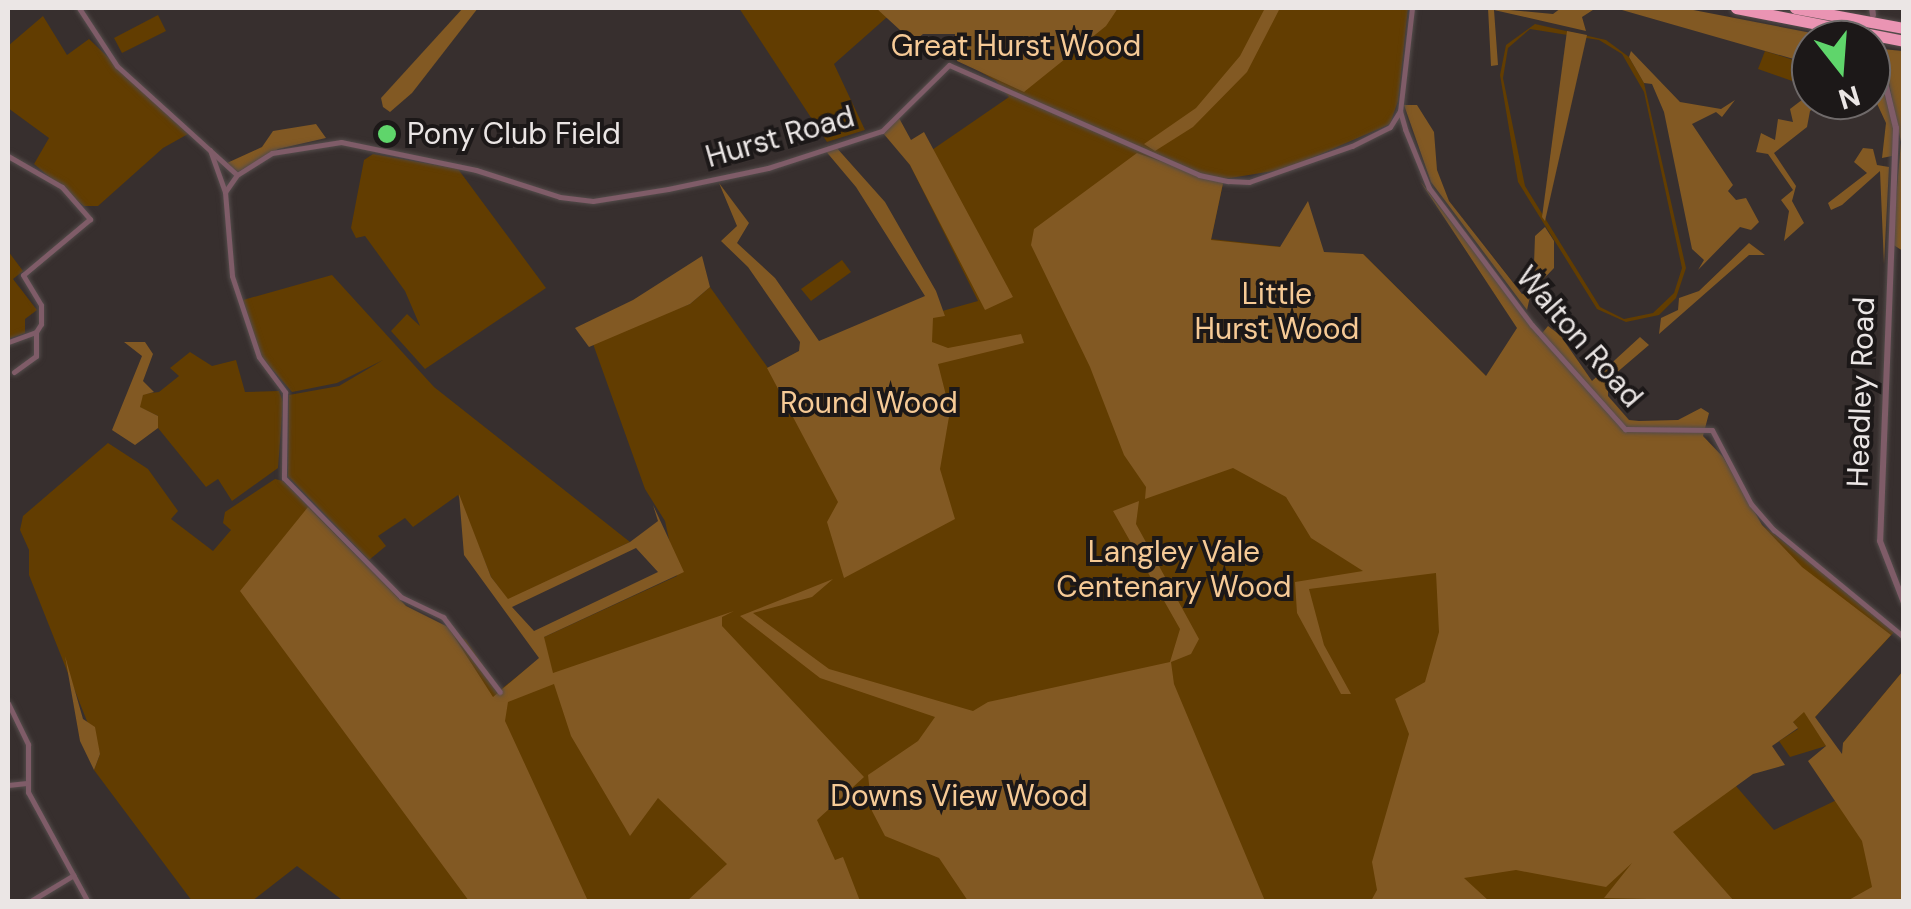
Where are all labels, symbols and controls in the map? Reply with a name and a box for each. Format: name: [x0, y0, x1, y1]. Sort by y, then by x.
north arrow: [1791, 20, 1891, 120]
park label: Great Hurst Wood: [891, 28, 1141, 64]
text: N: [1834, 77, 1865, 118]
street label: Hurst Road: [702, 99, 858, 175]
place label: Pony Club Field: [407, 116, 621, 152]
marker: Pony Club Field: [376, 123, 398, 145]
street label: Walton Road: [1508, 259, 1650, 415]
park label: Little Hurst Wood: [1195, 276, 1359, 346]
street label: Headley Road: [1840, 296, 1882, 488]
park label: Round Wood: [780, 385, 958, 421]
park label: Langley Vale Centenary Wood: [1056, 534, 1292, 604]
park label: Downs View Wood: [830, 778, 1088, 814]

